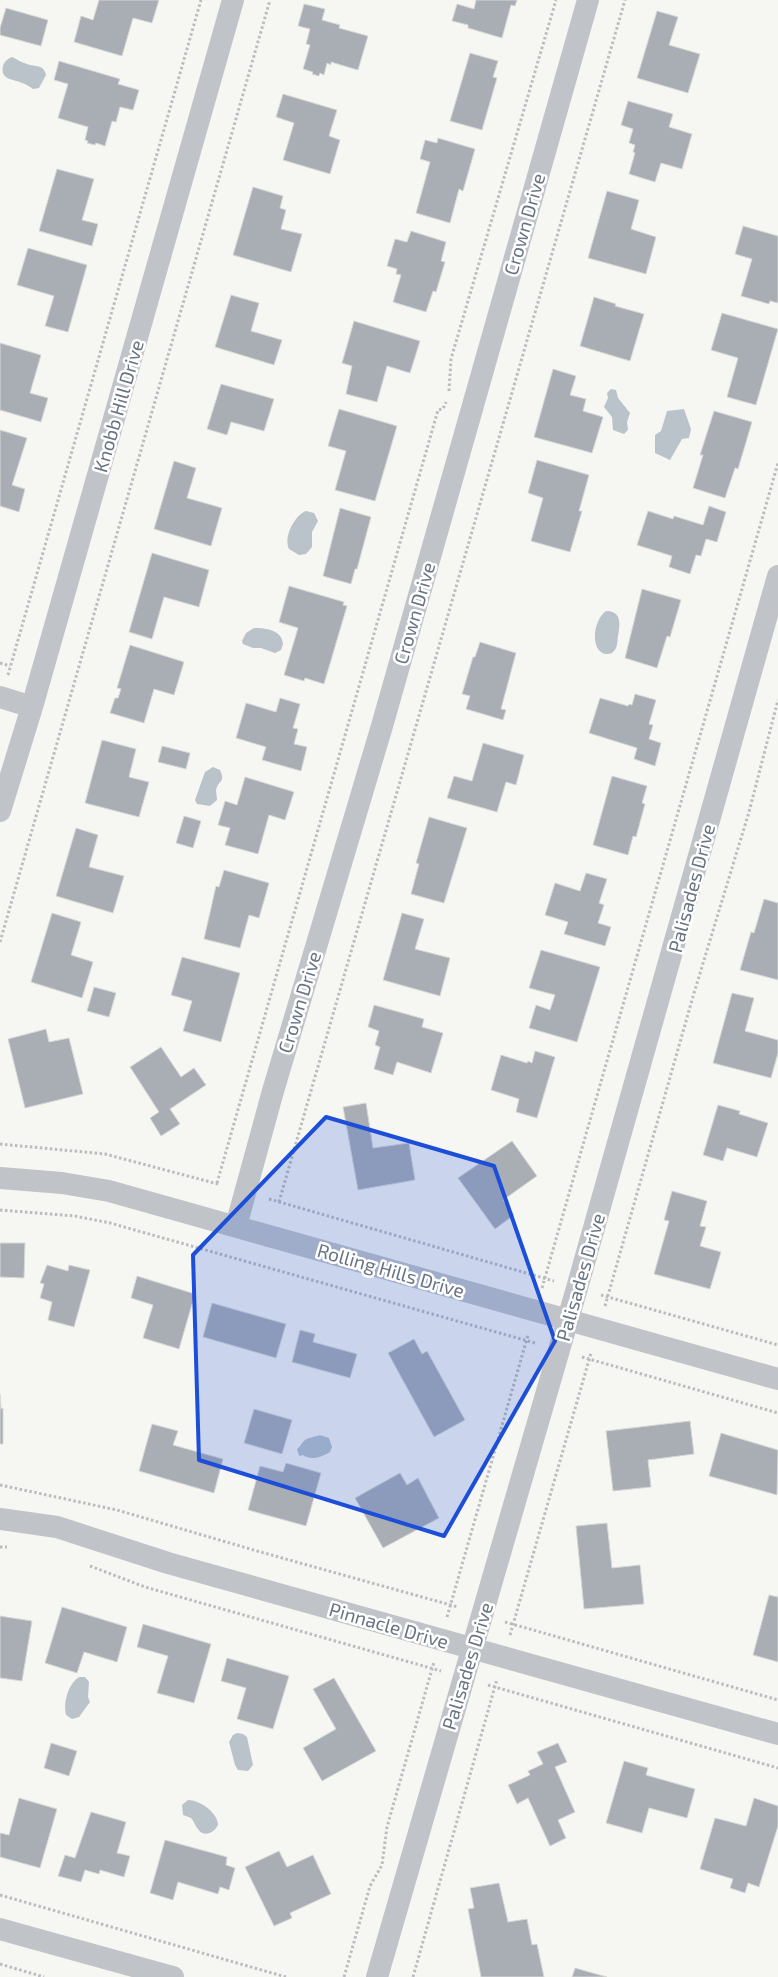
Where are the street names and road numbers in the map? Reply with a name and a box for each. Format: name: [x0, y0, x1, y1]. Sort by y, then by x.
street label: Crown Drive: [498, 170, 550, 278]
street label: Knobb Hill Drive: [88, 337, 148, 475]
street label: Crown Drive: [388, 559, 440, 667]
street label: Palisades Drive: [663, 821, 719, 955]
street label: Crown Drive: [273, 948, 325, 1056]
street label: Palisades Drive: [551, 1210, 609, 1344]
street label: Rolling Hills Drive: [315, 1238, 467, 1302]
street label: Pinnacle Drive: [327, 1597, 451, 1653]
street label: Palisades Drive: [437, 1599, 497, 1733]

